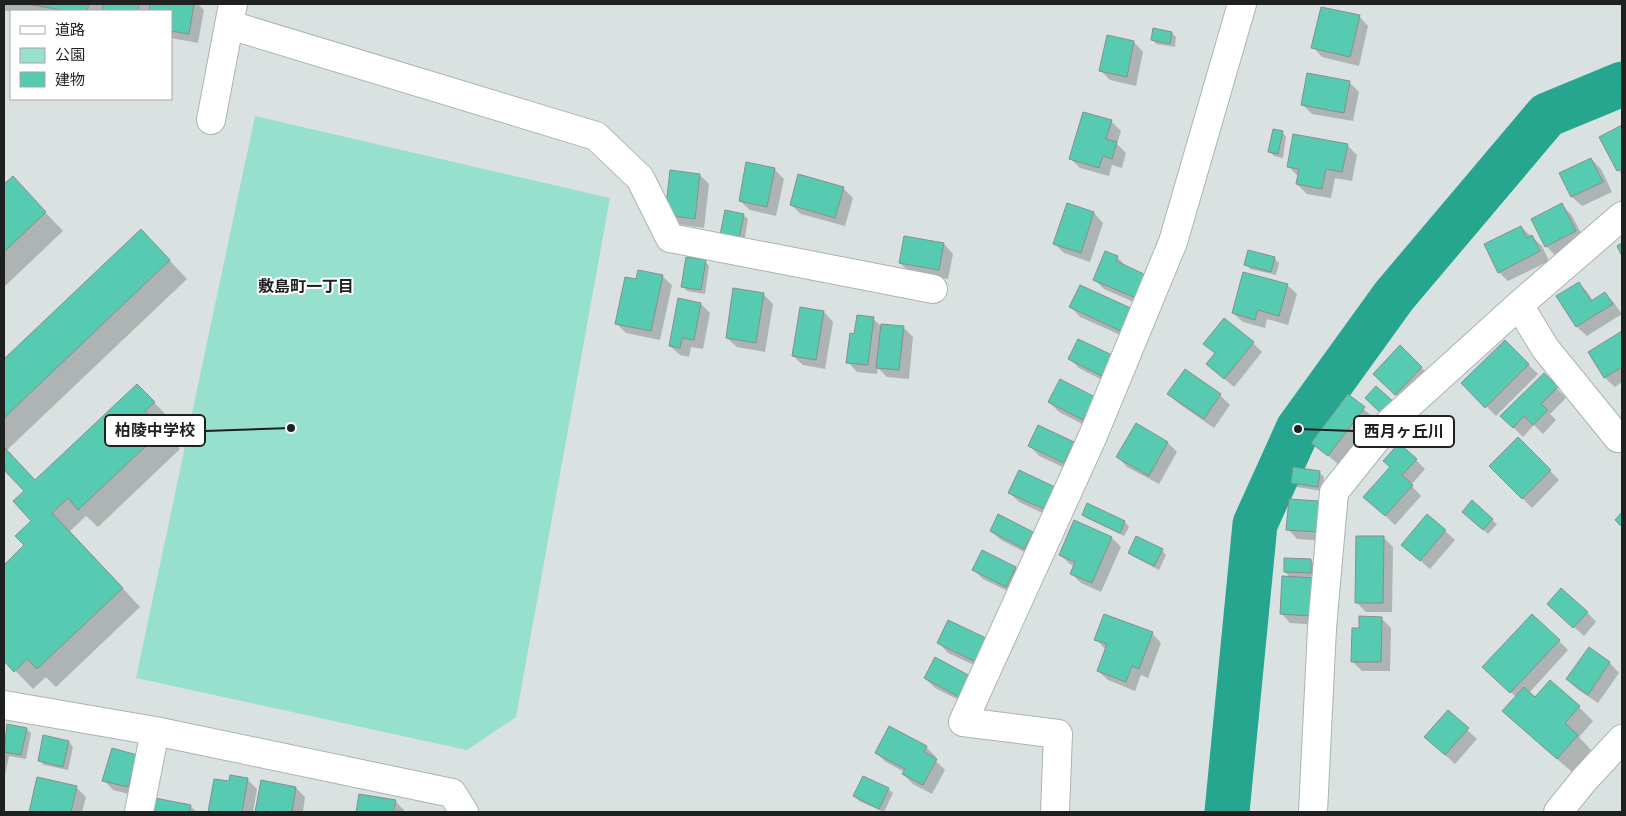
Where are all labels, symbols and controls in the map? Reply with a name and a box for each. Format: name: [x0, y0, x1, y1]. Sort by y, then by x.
legend: [10, 10, 172, 100]
text: 道路: [55, 21, 85, 39]
text: 公園: [55, 46, 85, 64]
text: 建物: [55, 71, 85, 89]
district label: 敷島町一丁目: [258, 277, 354, 296]
callout: 柏陵中学校: [105, 415, 205, 446]
callout: 西月ヶ丘川: [1354, 416, 1454, 447]
text: 柏陵中学校: [115, 421, 195, 440]
text: 西月ヶ丘川: [1364, 422, 1444, 441]

